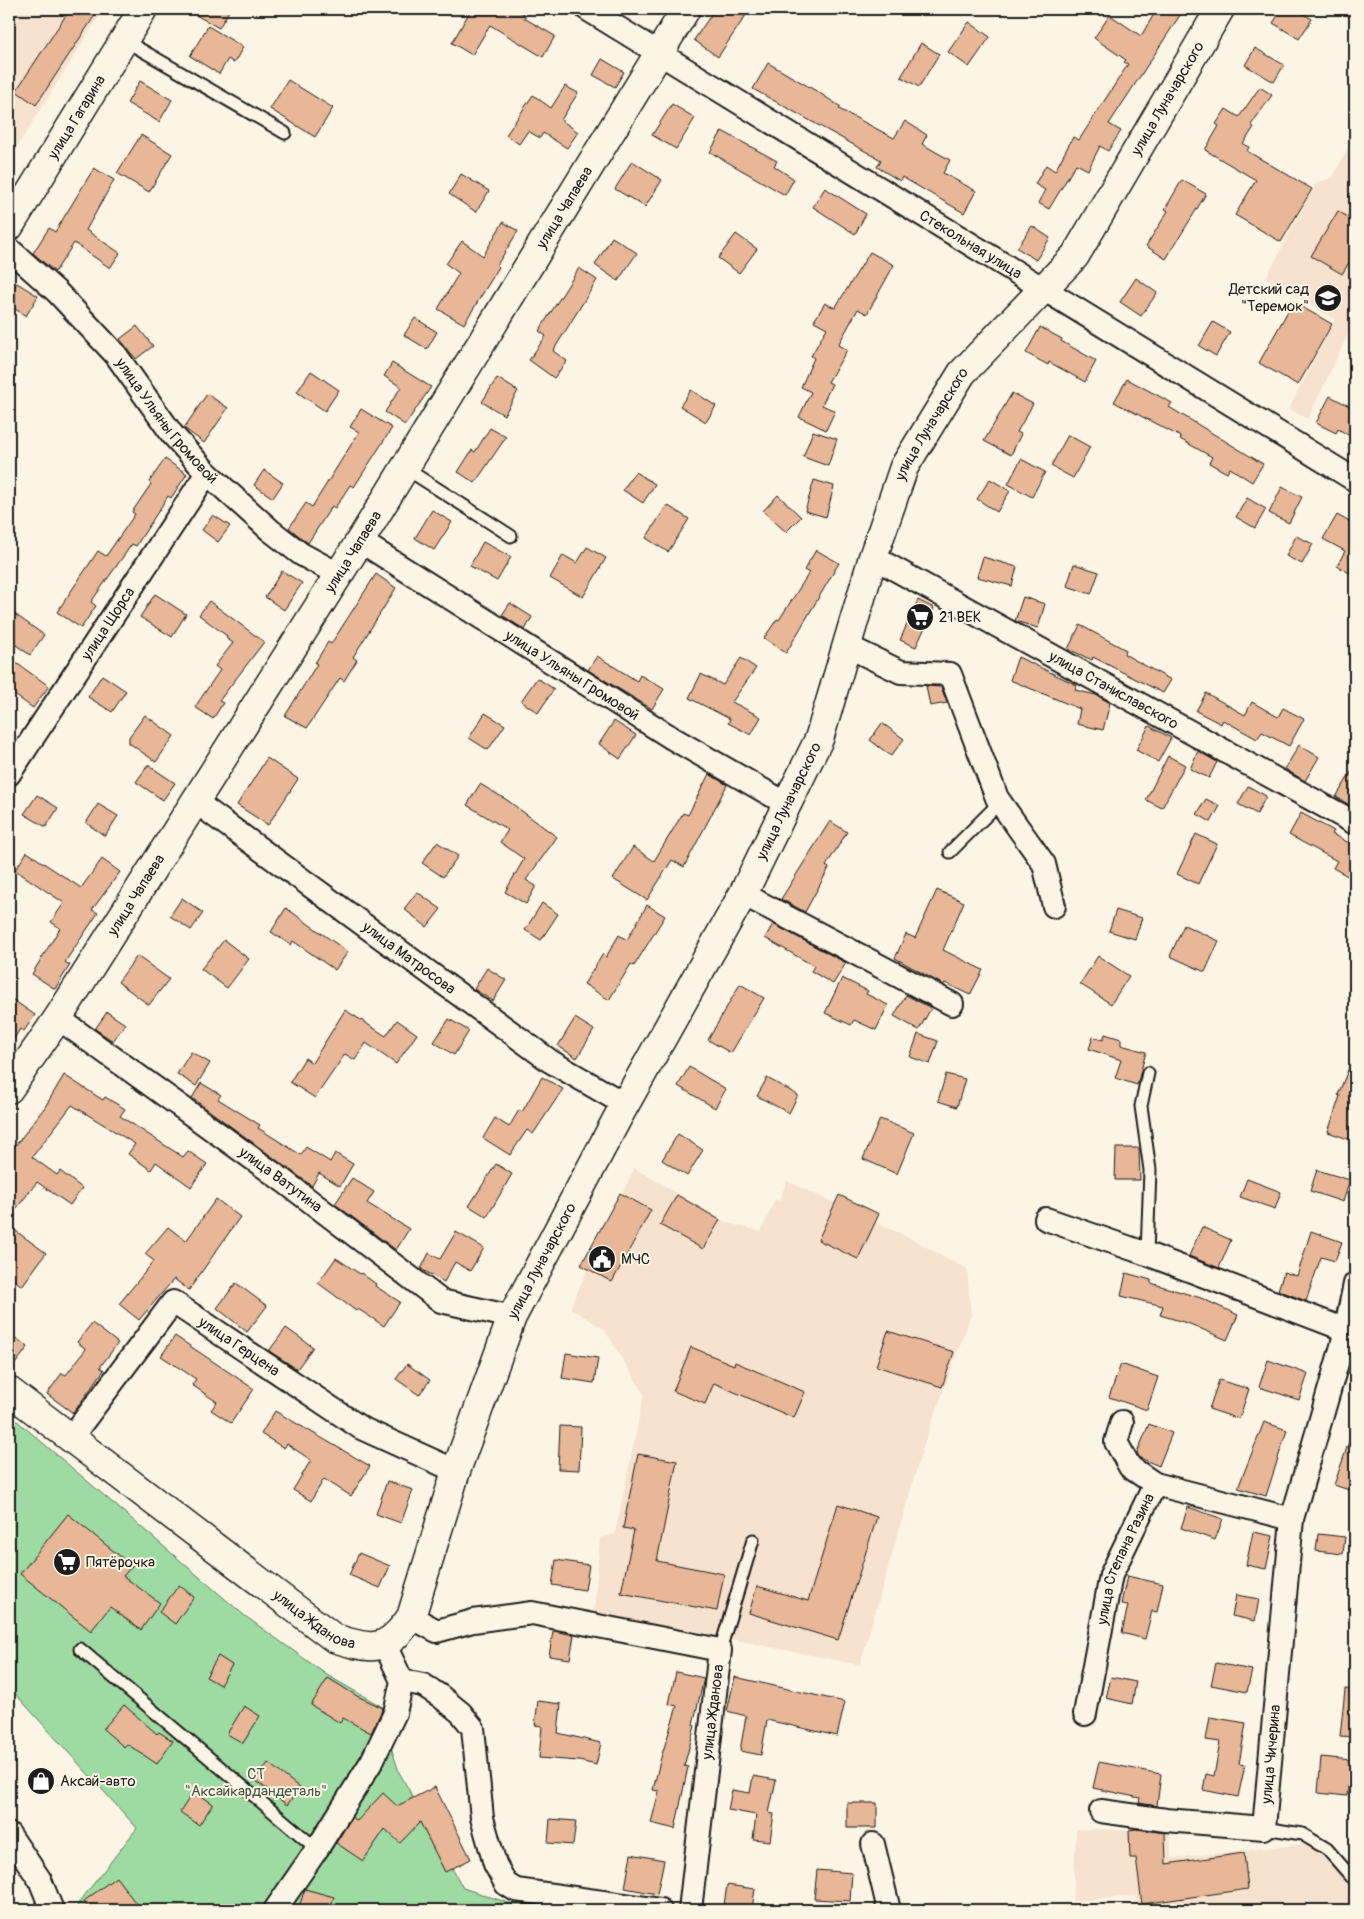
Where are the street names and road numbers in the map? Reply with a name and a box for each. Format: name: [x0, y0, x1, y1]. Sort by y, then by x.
street label: улица Луначарского: [1126, 38, 1208, 160]
street label: улица Гагарина: [43, 72, 110, 163]
street label: улица Чапаева: [531, 163, 597, 253]
street label: Стекольная улица: [916, 206, 1025, 283]
street label: улица Ульяны Громовой: [111, 353, 222, 488]
street label: улица Луначарского: [890, 363, 972, 484]
street label: улица Чапаева: [320, 507, 386, 597]
street label: улица Щорса: [76, 583, 139, 665]
street label: улица Ульяны Громовой: [501, 625, 643, 724]
street label: улица Станиславского: [1045, 646, 1182, 733]
street label: улица Луначарского: [751, 739, 825, 864]
street label: улица Чапаева: [103, 850, 169, 940]
street label: улица Матросова: [358, 917, 460, 998]
street label: улица Ватутина: [235, 1142, 326, 1216]
street label: улица Луначарского: [503, 1200, 580, 1323]
street label: улица Герцена: [194, 1312, 283, 1380]
street label: улица Степана Разина: [1092, 1490, 1159, 1627]
street label: улица Жданова: [269, 1585, 357, 1653]
street label: улица Жданова: [698, 1663, 728, 1762]
street label: улица Чичерина: [1257, 1704, 1285, 1806]

